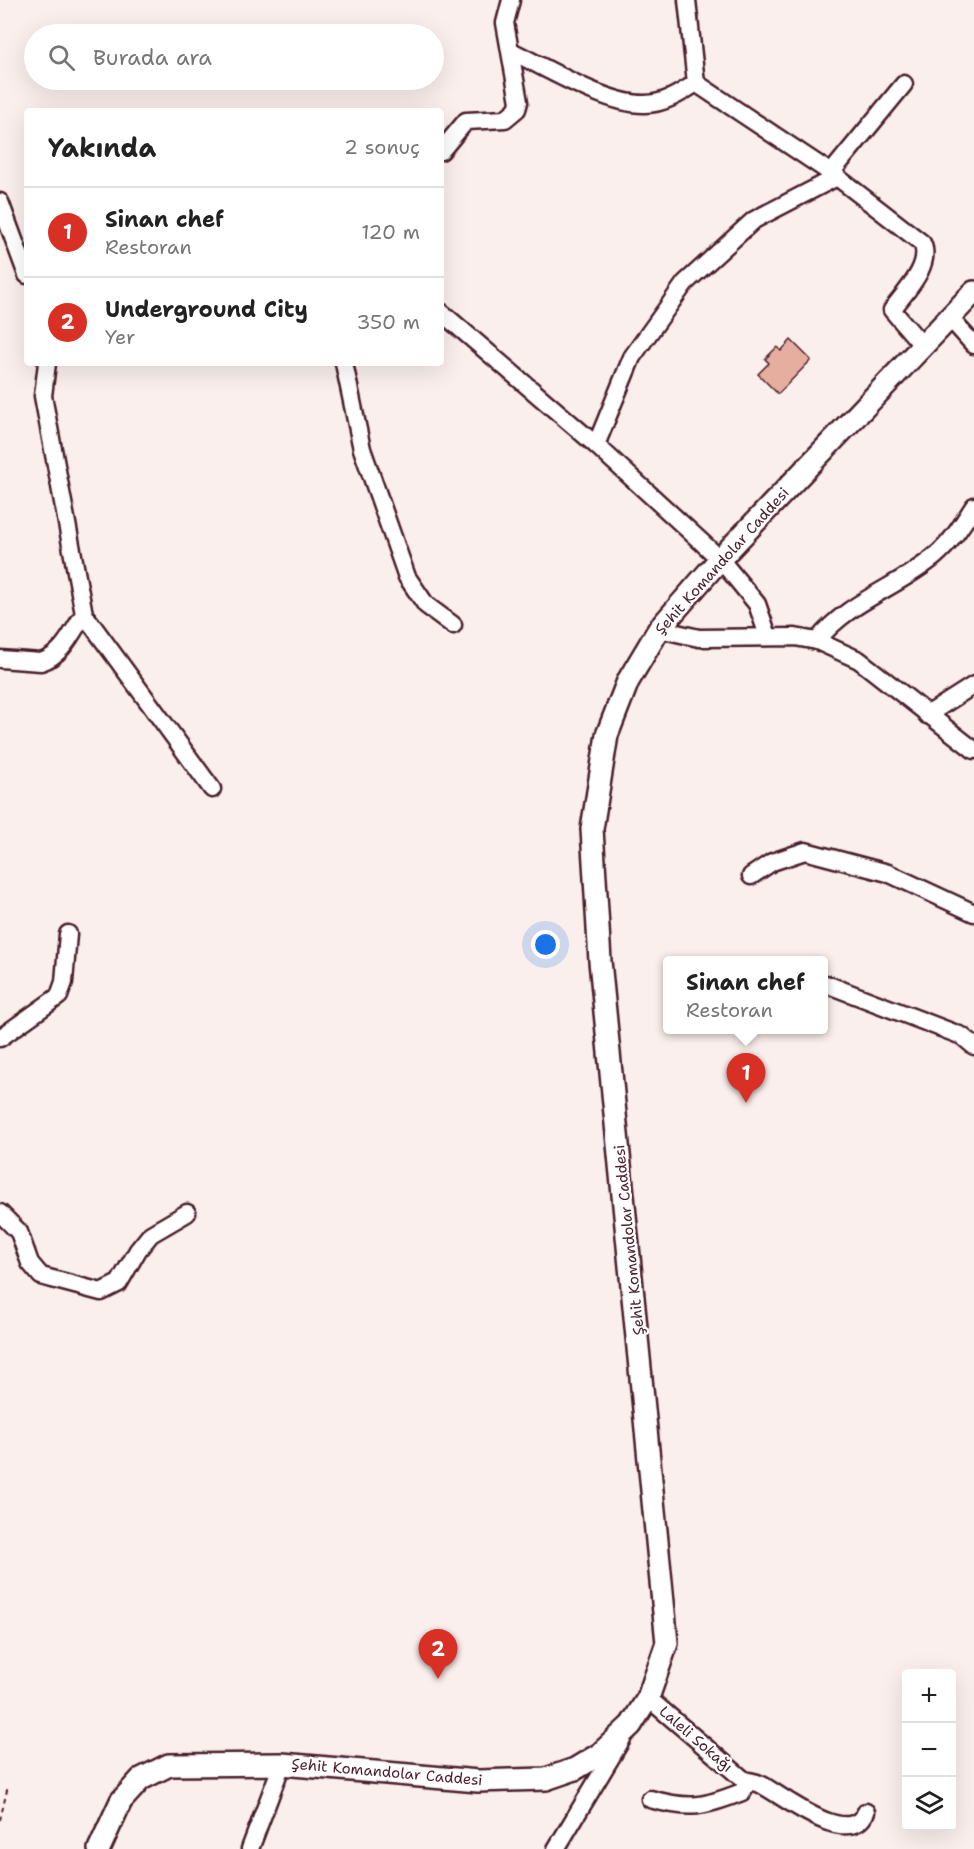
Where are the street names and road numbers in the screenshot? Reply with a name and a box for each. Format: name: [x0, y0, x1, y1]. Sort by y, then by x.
street label: Şehit Komandolar Caddesi: [650, 483, 794, 639]
street label: Şehit Komandolar Caddesi: [609, 1144, 649, 1336]
street label: Laleli Sokağı: [655, 1701, 737, 1777]
street label: Şehit Komandolar Caddesi: [291, 1754, 483, 1790]

